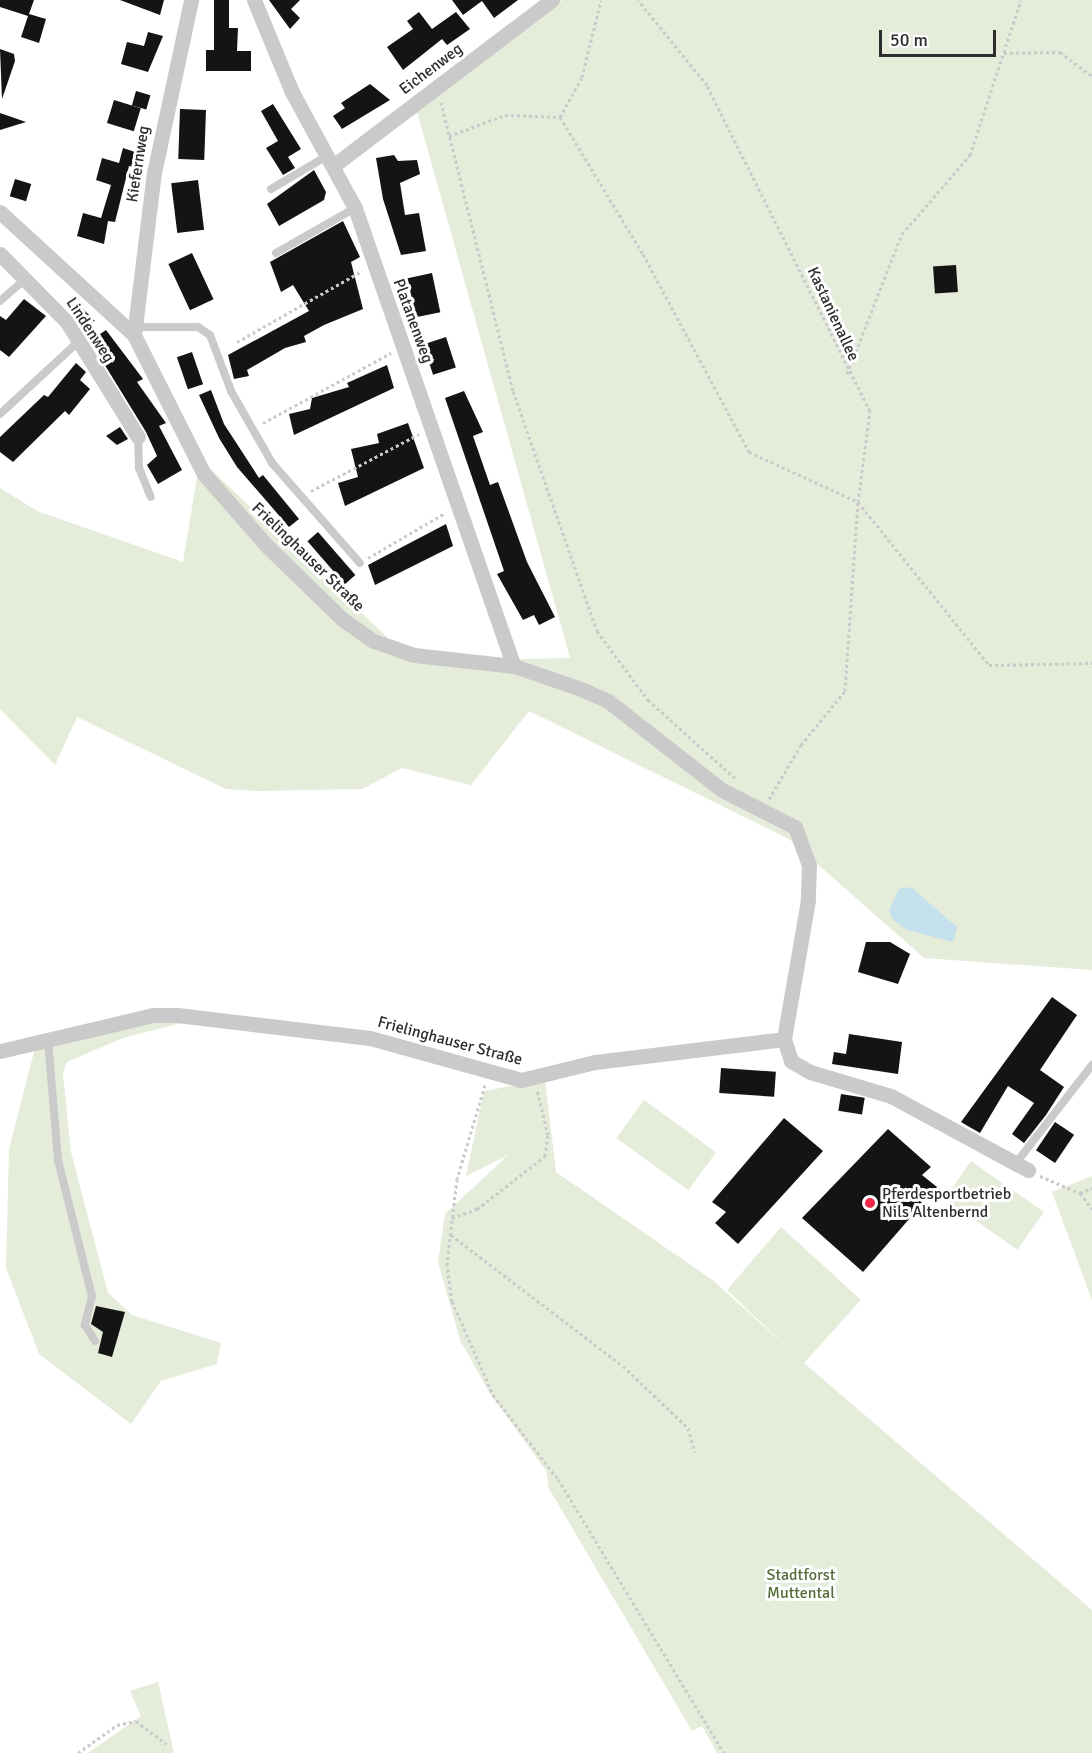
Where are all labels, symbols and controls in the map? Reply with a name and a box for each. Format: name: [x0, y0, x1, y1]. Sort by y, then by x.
scale bar: [882, 18, 999, 56]
text: 50 m: [890, 29, 928, 51]
street label: Eichenweg: [396, 39, 466, 99]
street label: Kiefernweg: [122, 124, 154, 204]
street label: Kastanienallee: [803, 264, 863, 364]
street label: Platanenweg: [389, 276, 437, 366]
street label: Lindenweg: [62, 294, 118, 366]
street label: Frielinghauser Straße: [248, 498, 368, 616]
street label: Frielinghauser Straße: [376, 1012, 524, 1070]
place label: Pferdesportbetrieb Nils Altenbernd: [882, 1184, 1011, 1222]
marker: Pferdesportbetrieb Nils Altenbernd: [863, 1196, 877, 1210]
park label: Stadtforst Muttental: [767, 1565, 835, 1603]

